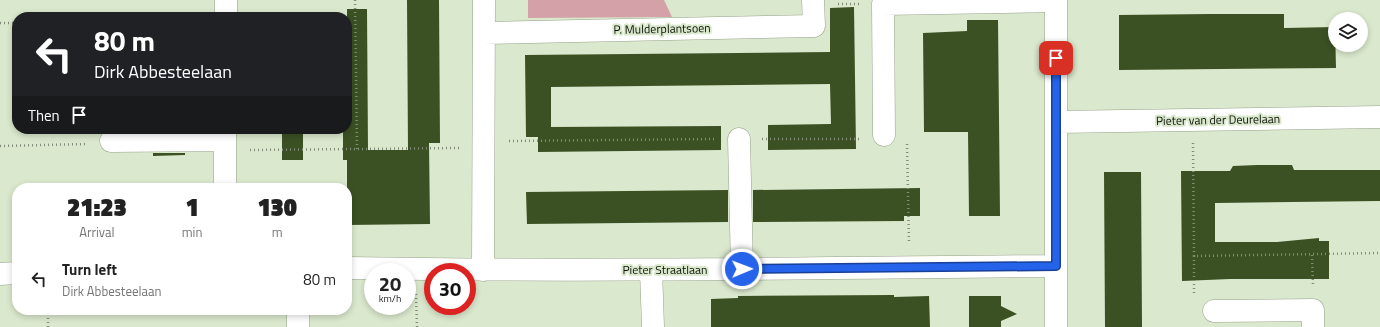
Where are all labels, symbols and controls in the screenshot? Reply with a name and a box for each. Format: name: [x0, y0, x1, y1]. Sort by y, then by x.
map controls: [1328, 12, 1368, 52]
button: layers: [1328, 12, 1368, 52]
street label: P. Mulderplantsoen: [613, 18, 711, 39]
text: 80 m: [94, 19, 155, 62]
icon: left: [28, 28, 80, 80]
pin: [1039, 41, 1073, 75]
icon: arrive: [1045, 47, 1067, 69]
text: Dirk Abbesteelaan: [94, 58, 232, 85]
text: Then: [28, 104, 60, 127]
icon: arrive: [68, 104, 90, 126]
street label: Pieter van der Deurelaan: [1156, 109, 1280, 130]
text: 21:23: [67, 189, 127, 225]
text: 1: [185, 189, 199, 225]
text: 130: [257, 189, 297, 225]
text: Arrival: [79, 222, 114, 242]
text: min: [182, 222, 202, 242]
text: m: [272, 222, 283, 242]
position arrow: [721, 248, 763, 290]
text: Turn left: [62, 258, 117, 281]
street label: Pieter Straatlaan: [622, 260, 708, 279]
speed limit sign: 30: [424, 263, 476, 315]
icon: left: [28, 268, 50, 290]
text: 80 m: [303, 268, 336, 291]
text: 20: [379, 268, 401, 299]
text: Dirk Abbesteelaan: [62, 281, 162, 301]
text: km/h: [379, 291, 401, 306]

